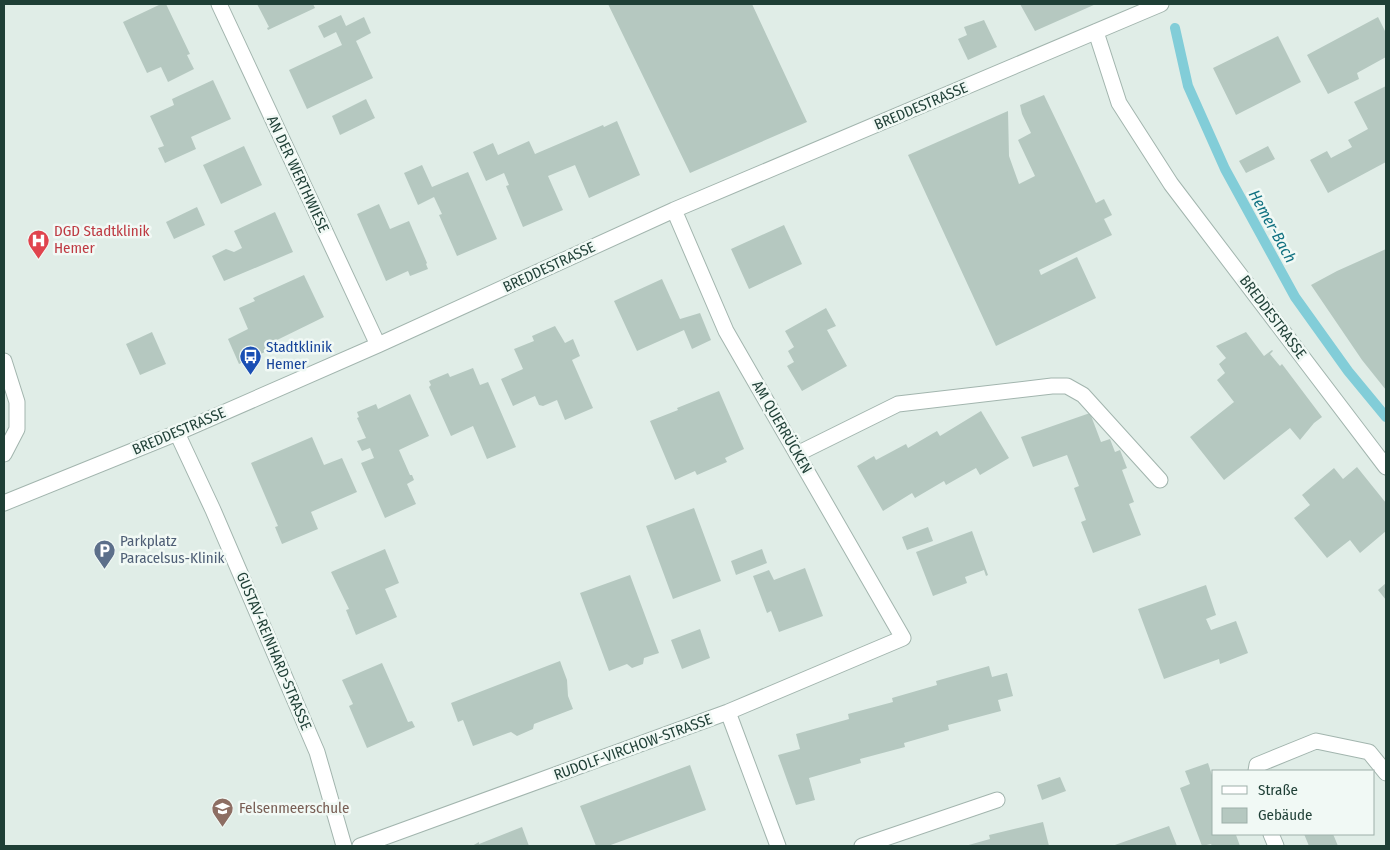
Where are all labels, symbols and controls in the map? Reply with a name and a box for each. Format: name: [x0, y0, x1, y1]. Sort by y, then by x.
street label: BREDDESTRASSE: [872, 78, 970, 134]
street label: AN DER WERTHWIESE: [263, 113, 333, 235]
water label: Hemer-Bach: [1245, 187, 1300, 266]
place label: DGD Stadtklinik Hemer: [54, 222, 150, 257]
hospital icon: DGD Stadtklinik Hemer: [26, 228, 50, 259]
street label: BREDDESTRASSE: [500, 238, 598, 296]
street label: BREDDESTRASSE: [1236, 272, 1310, 362]
place label: Stadtklinik Hemer: [266, 338, 332, 373]
bus stop icon: Stadtklinik Hemer: [238, 344, 262, 375]
street label: AM QUERRÜCKEN: [748, 377, 816, 477]
street label: BREDDESTRASSE: [130, 403, 228, 459]
place label: Parkplatz Paracelsus-Klinik: [120, 532, 224, 567]
parking icon: Parkplatz Paracelsus-Klinik: [92, 538, 116, 569]
street label: GUSTAV-REINHARD-STRASSE: [233, 569, 315, 733]
street label: RUDOLF-VIRCHOW-STRASSE: [551, 710, 715, 784]
legend: [1212, 770, 1375, 835]
text: Straße: [1258, 781, 1298, 799]
school or university icon: Felsenmeerschule: [211, 796, 235, 827]
place label: Felsenmeerschule: [239, 799, 349, 817]
text: Gebäude: [1258, 806, 1313, 824]

